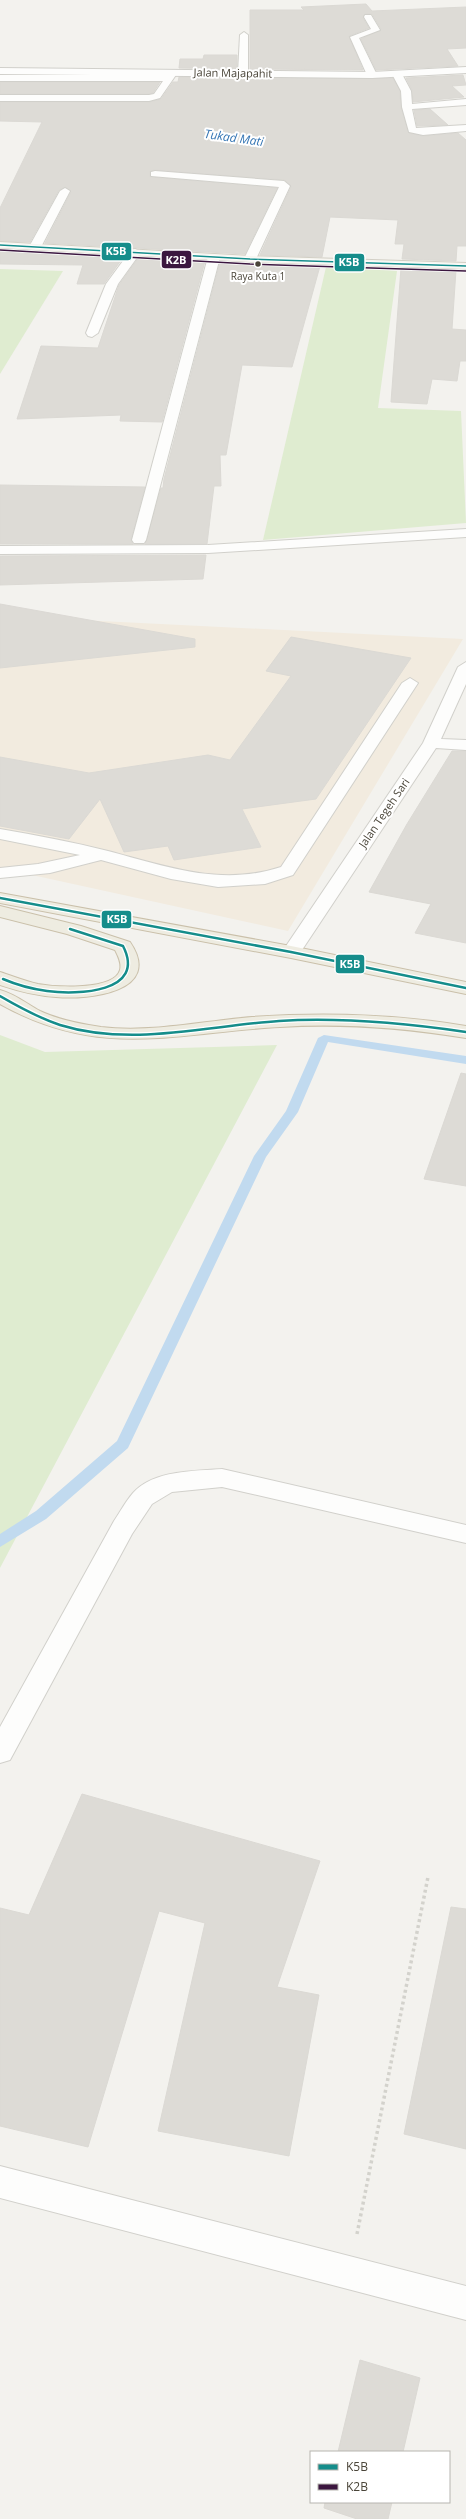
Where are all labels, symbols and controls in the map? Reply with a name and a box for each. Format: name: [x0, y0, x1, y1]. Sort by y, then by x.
street label: Jalan Majapahit: [193, 64, 273, 81]
water label: Tukad Mati: [203, 125, 266, 150]
line badge: K5B: [101, 242, 132, 261]
text: K5B: [106, 243, 127, 258]
line badge: K2B: [161, 250, 192, 269]
text: K2B: [166, 252, 187, 267]
line badge: K5B: [334, 253, 365, 272]
text: K5B: [339, 254, 360, 269]
marker: Raya Kuta 1: [253, 259, 263, 269]
place label: Raya Kuta 1: [231, 269, 285, 283]
street label: Jalan Tegeh Sari: [354, 775, 412, 851]
line badge: K5B: [101, 910, 132, 929]
text: K5B: [107, 911, 128, 926]
line badge: K5B: [335, 954, 365, 974]
text: K5B: [340, 956, 361, 971]
legend: [310, 2451, 450, 2503]
text: K5B: [346, 2458, 368, 2475]
text: K2B: [346, 2478, 368, 2495]

